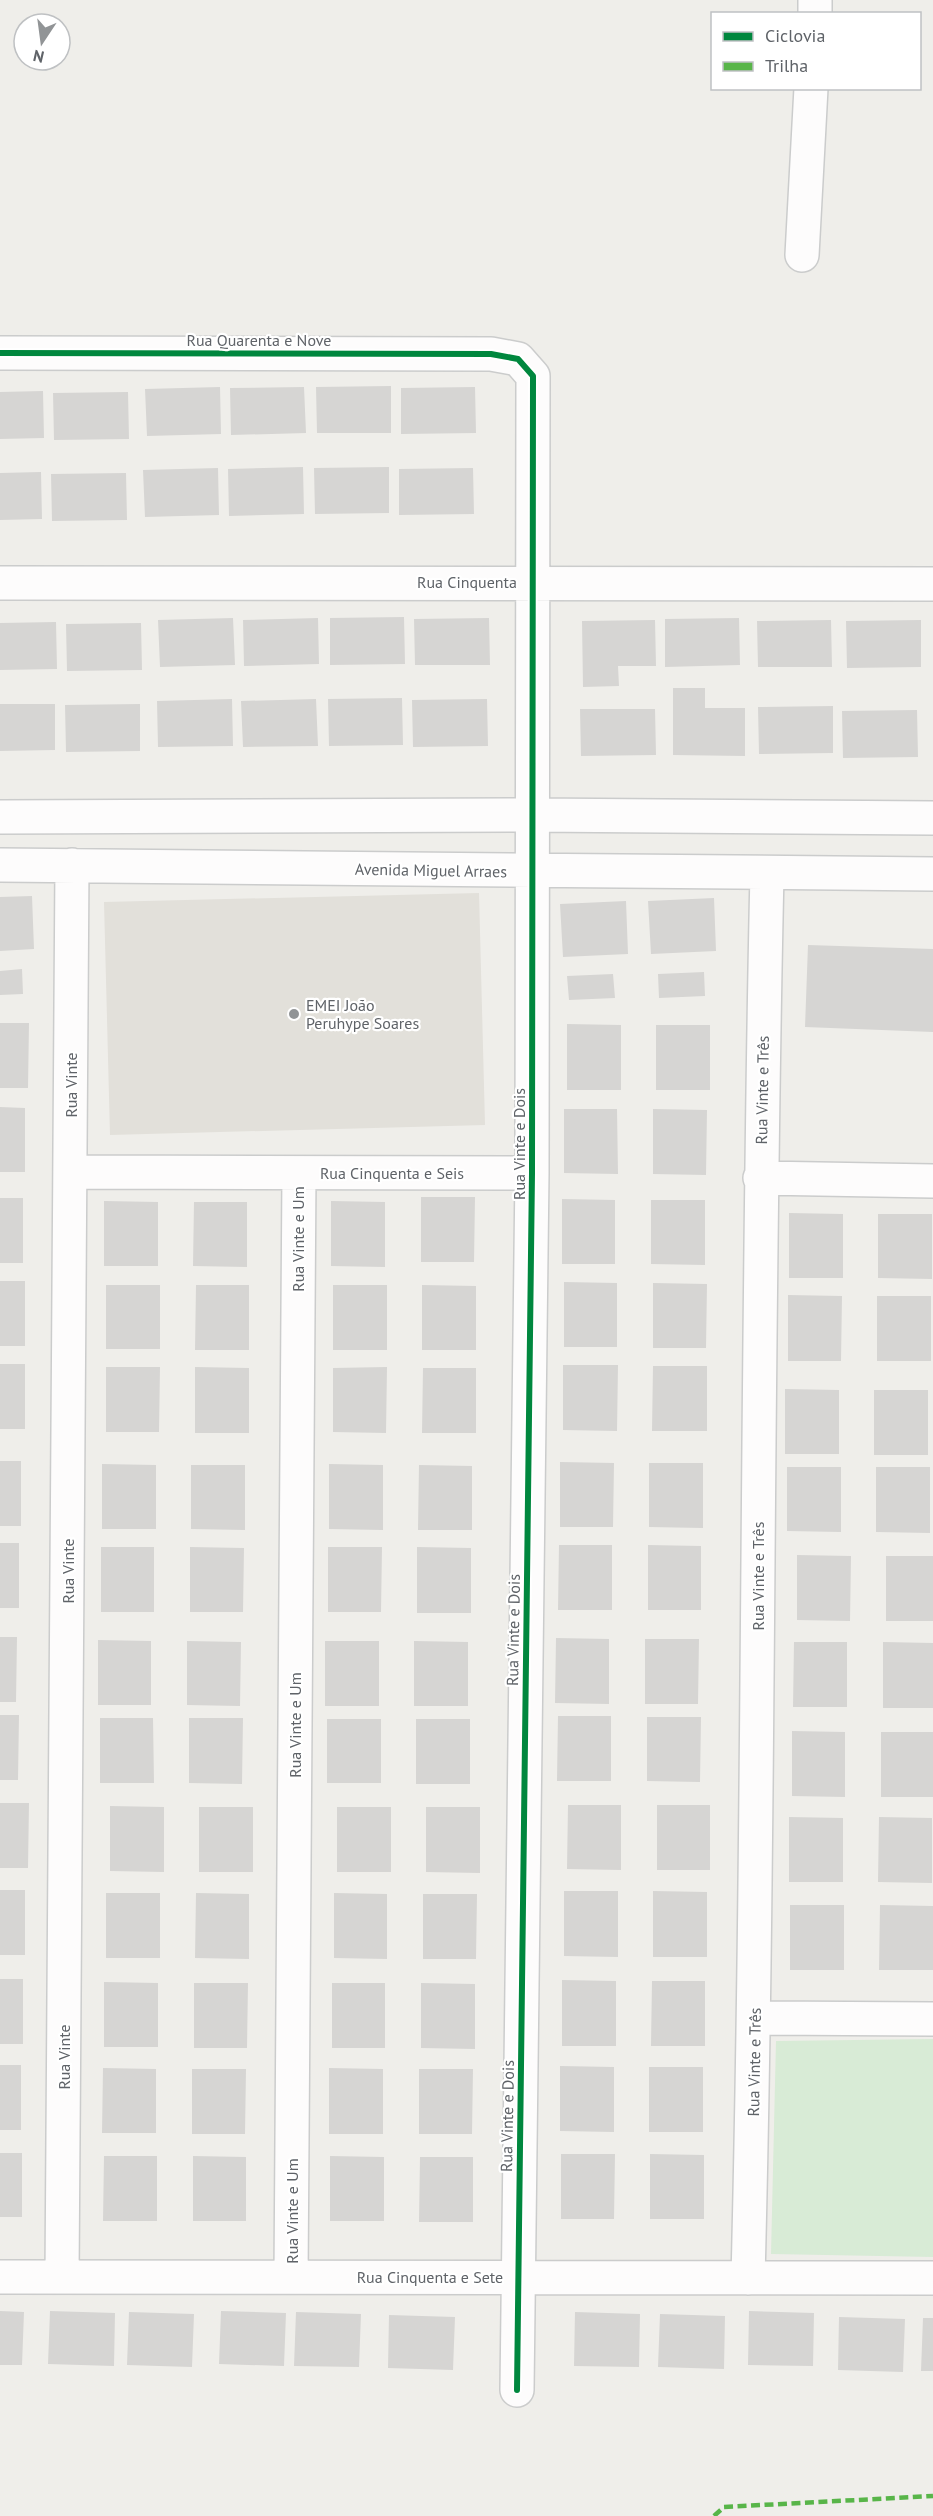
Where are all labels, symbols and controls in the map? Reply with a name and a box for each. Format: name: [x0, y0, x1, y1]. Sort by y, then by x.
north arrow: [12, 12, 72, 72]
legend: [711, 12, 921, 90]
text: Ciclovia: [765, 24, 825, 47]
text: N: [31, 46, 46, 68]
text: Trilha: [765, 54, 808, 77]
street label: Rua Quarenta e Nove: [187, 330, 331, 350]
street label: Rua Cinquenta: [417, 572, 517, 592]
street label: Avenida Miguel Arraes: [355, 859, 507, 881]
place label: EMEI João Peruhype Soares: [306, 995, 419, 1033]
marker: EMEI João Peruhype Soares: [287, 1007, 301, 1021]
street label: Rua Vinte e Três: [751, 1035, 773, 1145]
street label: Rua Vinte: [61, 1052, 81, 1118]
street label: Rua Vinte e Dois: [509, 1088, 529, 1200]
street label: Rua Cinquenta e Seis: [320, 1163, 464, 1183]
street label: Rua Vinte e Um: [288, 1186, 308, 1292]
street label: Rua Vinte e Três: [748, 1521, 768, 1630]
street label: Rua Vinte: [58, 1538, 78, 1604]
street label: Rua Vinte e Dois: [502, 1574, 524, 1686]
street label: Rua Vinte e Um: [285, 1672, 305, 1778]
street label: Rua Vinte e Três: [743, 2007, 765, 2117]
street label: Rua Vinte: [54, 2024, 74, 2090]
street label: Rua Vinte e Dois: [496, 2060, 518, 2172]
street label: Rua Vinte e Um: [282, 2158, 302, 2264]
street label: Rua Cinquenta e Sete: [357, 2267, 503, 2287]

